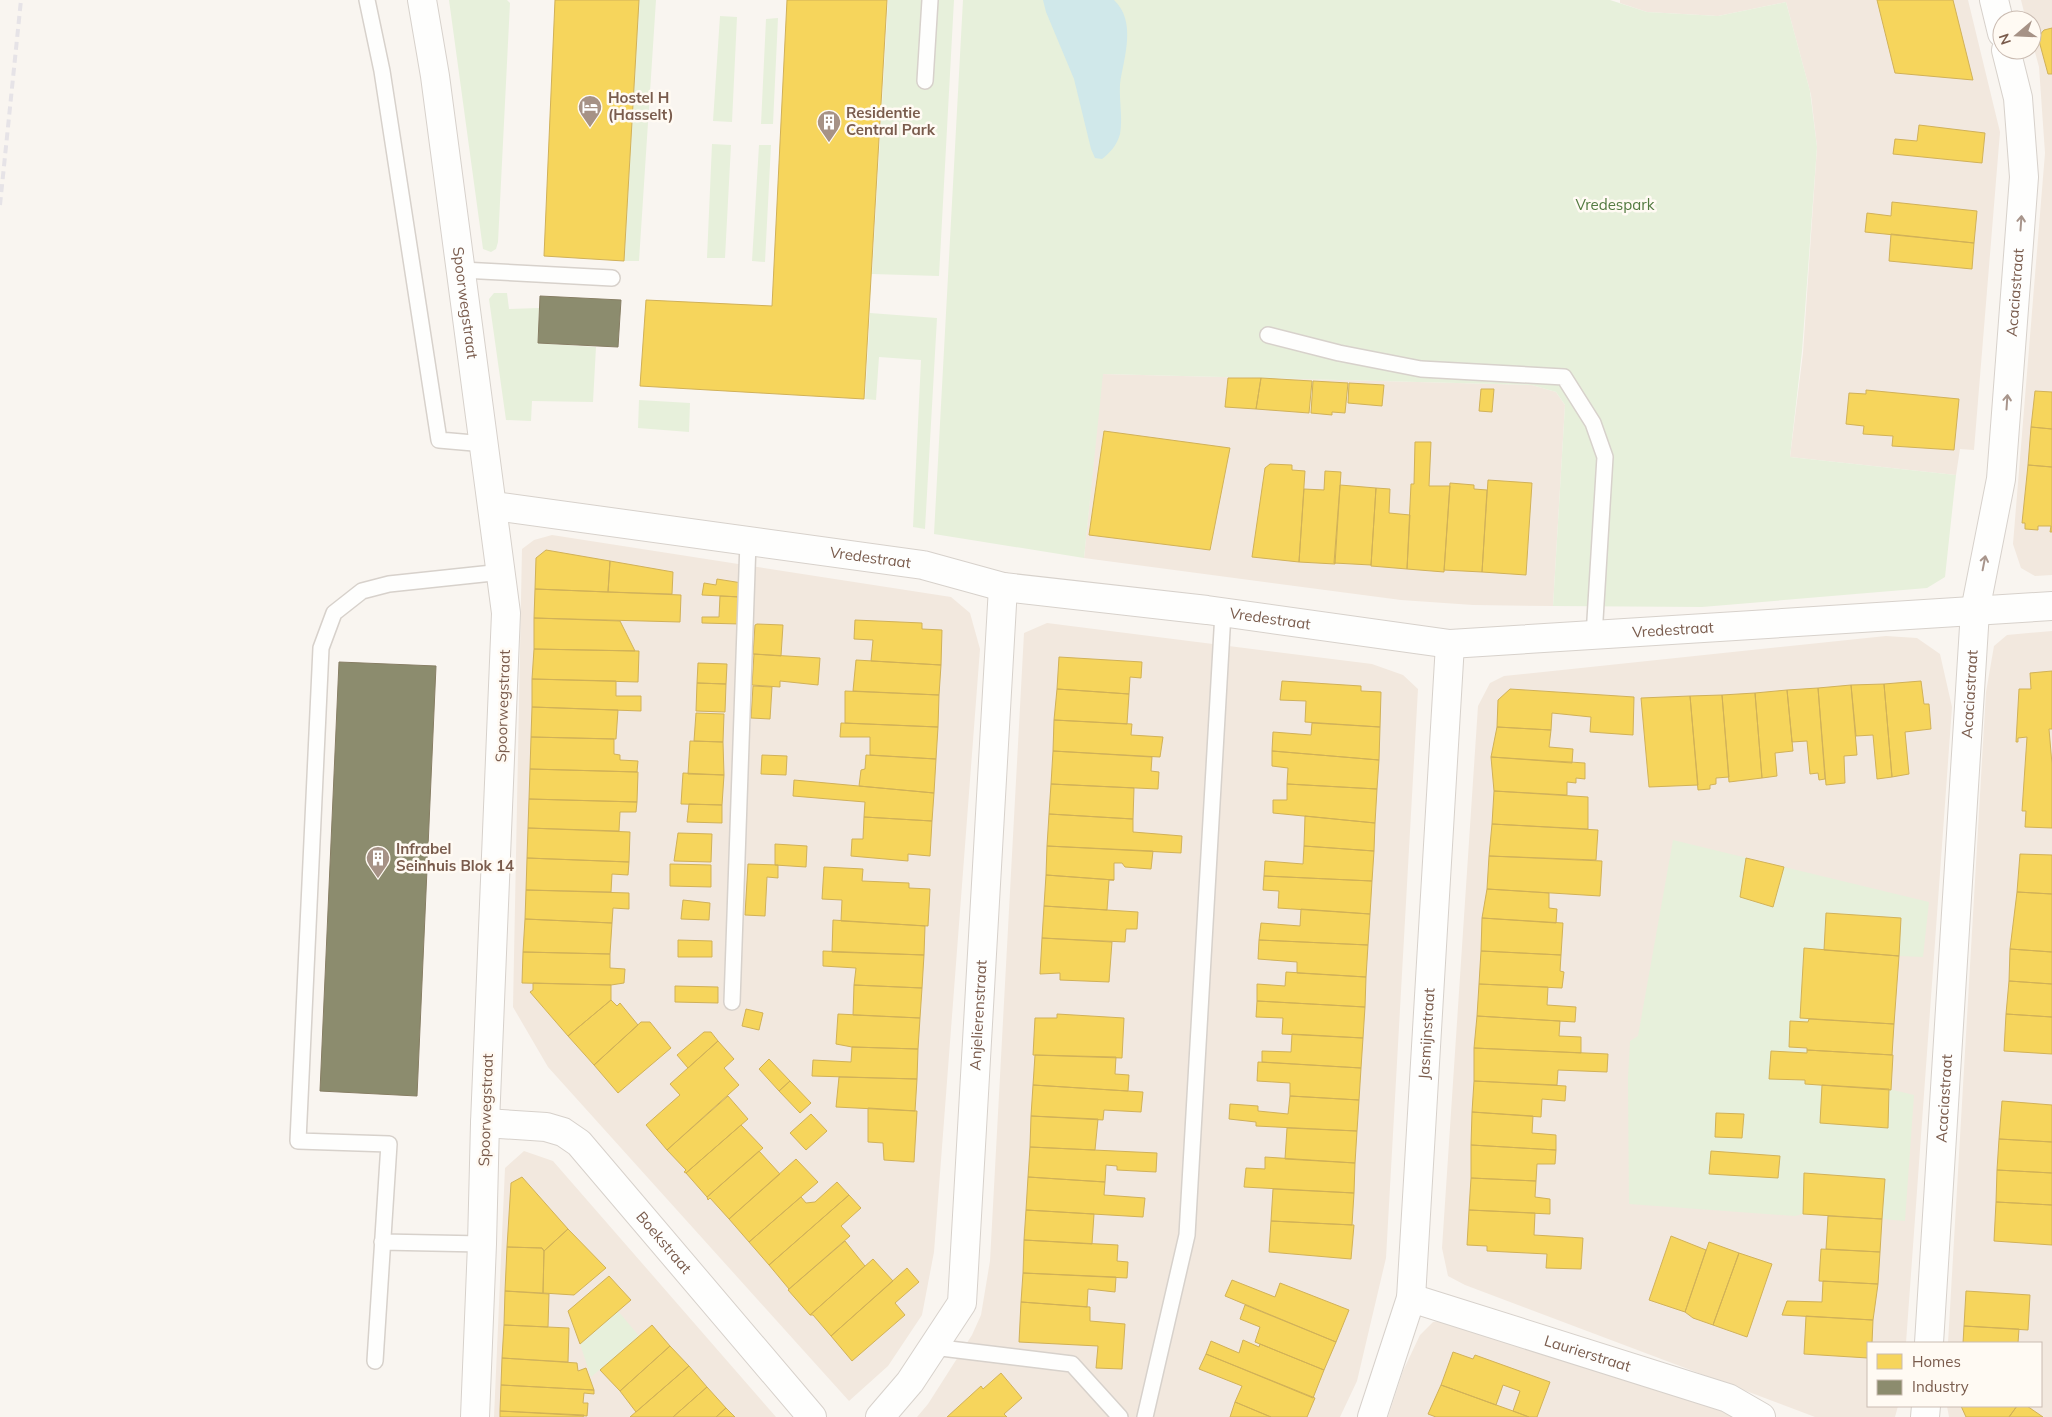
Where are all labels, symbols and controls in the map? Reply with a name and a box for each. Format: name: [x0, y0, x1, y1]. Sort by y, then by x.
north arrow: [1992, 10, 2042, 60]
text: N: [1994, 31, 2015, 47]
place label: Hostel H (Hasselt): [608, 88, 674, 124]
hotel icon: Hostel H (Hasselt): [577, 94, 603, 128]
place label: Residentie Central Park: [846, 103, 936, 139]
building icon: Residentie Central Park: [816, 109, 842, 143]
park label: Vredespark: [1576, 195, 1655, 214]
one-way arrow: [2016, 215, 2025, 231]
street label: Spoorwegstraat: [449, 246, 482, 360]
street label: Acaciastraat: [2002, 248, 2028, 337]
one-way arrow: [2002, 395, 2011, 411]
street label: Vredestraat: [829, 542, 912, 572]
one-way arrow: [1980, 556, 1990, 572]
street label: Vredestraat: [1228, 603, 1312, 633]
street label: Vredestraat: [1632, 617, 1714, 641]
street label: Spoorwegstraat: [491, 649, 514, 763]
street label: Acaciastraat: [1957, 649, 1982, 739]
place label: Infrabel Seinhuis Blok 14: [396, 839, 514, 875]
building icon: Infrabel Seinhuis Blok 14: [365, 845, 391, 879]
street label: Anjelierenstraat: [965, 959, 991, 1071]
street label: Jasmijnstraat: [1414, 987, 1438, 1080]
street label: Spoorwegstraat: [474, 1053, 497, 1167]
street label: Acaciastraat: [1932, 1054, 1956, 1143]
street label: Boekstraat: [632, 1207, 696, 1277]
street label: Laurierstraat: [1542, 1331, 1633, 1376]
legend: [1867, 1342, 2042, 1407]
text: Homes: [1912, 1352, 1961, 1371]
text: Industry: [1912, 1377, 1969, 1396]

